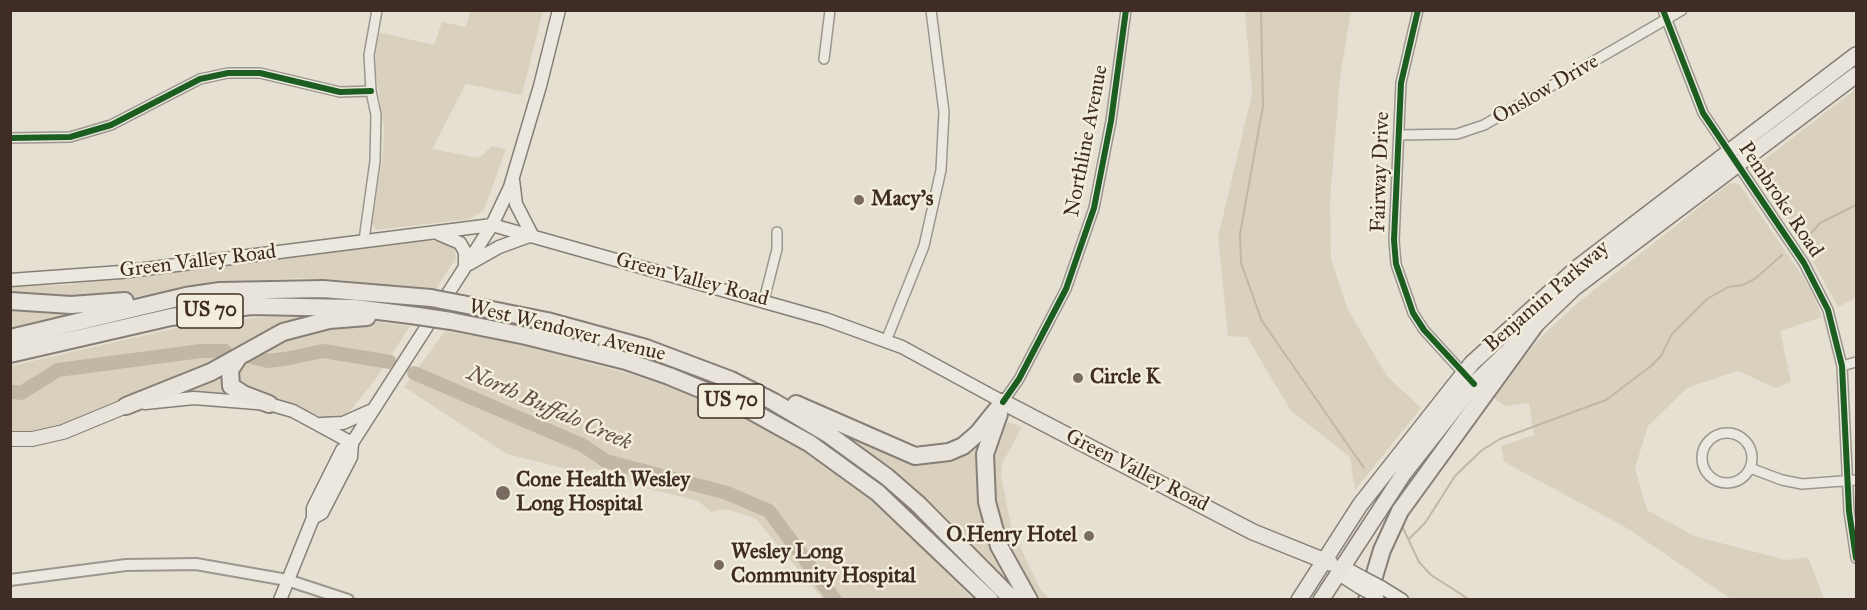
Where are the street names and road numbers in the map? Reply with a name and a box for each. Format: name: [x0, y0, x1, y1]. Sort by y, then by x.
street label: Onslow Drive: [1489, 50, 1603, 130]
street label: Northline Avenue: [1060, 63, 1114, 219]
street label: Fairway Drive: [1366, 111, 1396, 233]
street label: Pembroke Road: [1732, 137, 1828, 263]
street label: Benjamin Parkway: [1479, 236, 1615, 358]
street label: Green Valley Road: [118, 240, 278, 284]
street label: Green Valley Road: [613, 247, 771, 313]
road number: US 70: [177, 294, 243, 328]
street label: West Wendover Avenue: [466, 294, 668, 368]
road number: US 70: [698, 384, 764, 418]
street label: Green Valley Road: [1061, 424, 1213, 518]

